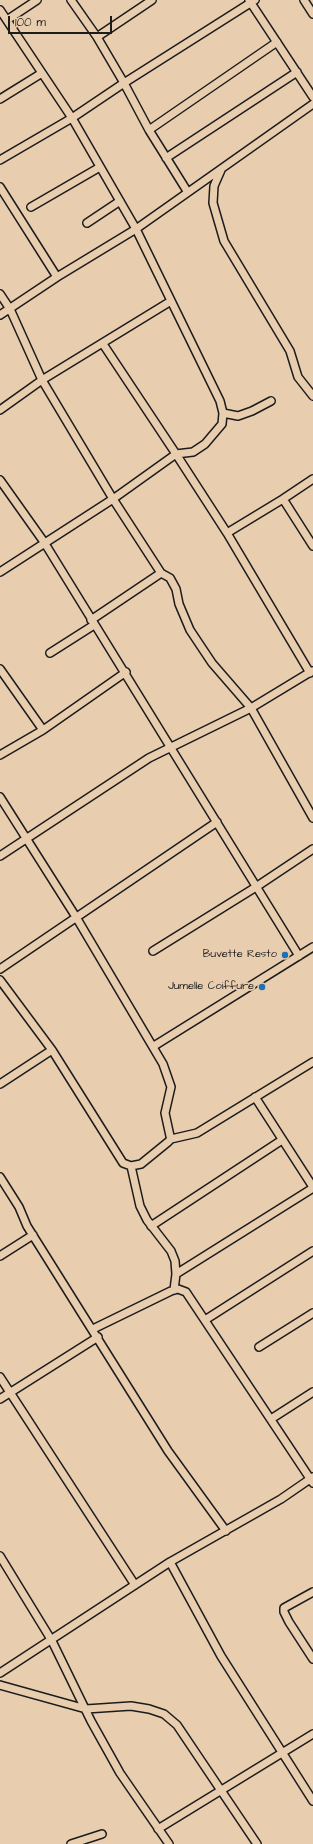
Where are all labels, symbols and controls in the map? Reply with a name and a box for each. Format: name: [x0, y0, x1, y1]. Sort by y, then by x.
scale bar: [10, 8, 114, 34]
text: 100 m: [15, 14, 46, 31]
place label: Buvette Resto: [203, 948, 277, 962]
marker: Buvette Resto: [280, 950, 290, 960]
place label: Jumelle Coiffure: [168, 980, 254, 994]
marker: Jumelle Coiffure: [257, 982, 267, 992]

